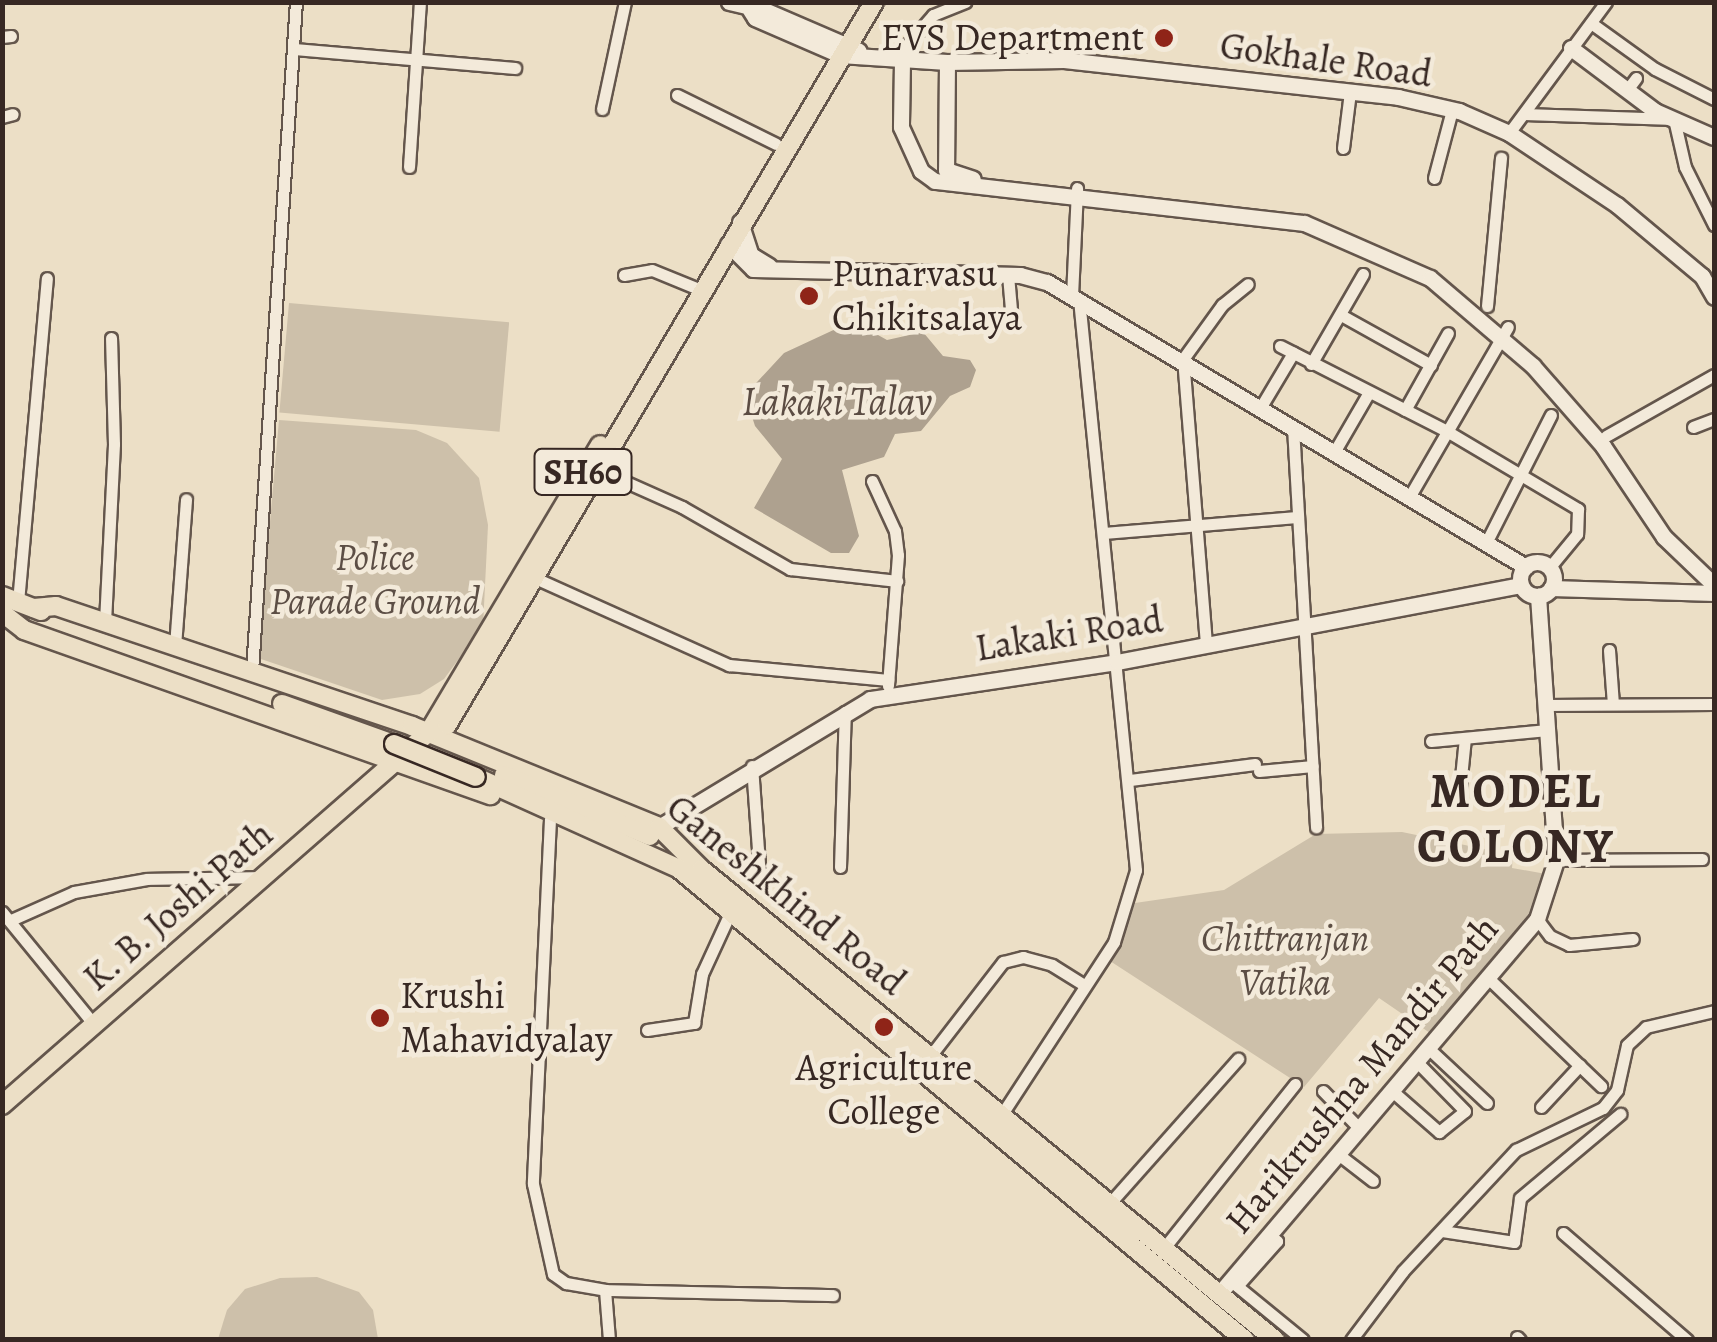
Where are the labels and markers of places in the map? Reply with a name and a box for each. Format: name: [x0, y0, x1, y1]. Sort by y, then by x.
place label: EVS Department: [881, 15, 1144, 61]
marker: EVS Department: [1153, 27, 1175, 49]
place label: Punarvasu Chikitsalaya: [832, 251, 1022, 340]
marker: Punarvasu Chikitsalaya: [796, 283, 822, 309]
place label: Krushi Mahavidyalay: [400, 973, 612, 1062]
marker: Krushi Mahavidyalay: [369, 1007, 391, 1029]
marker: Agriculture College: [871, 1014, 897, 1040]
place label: Agriculture College: [796, 1045, 972, 1134]

